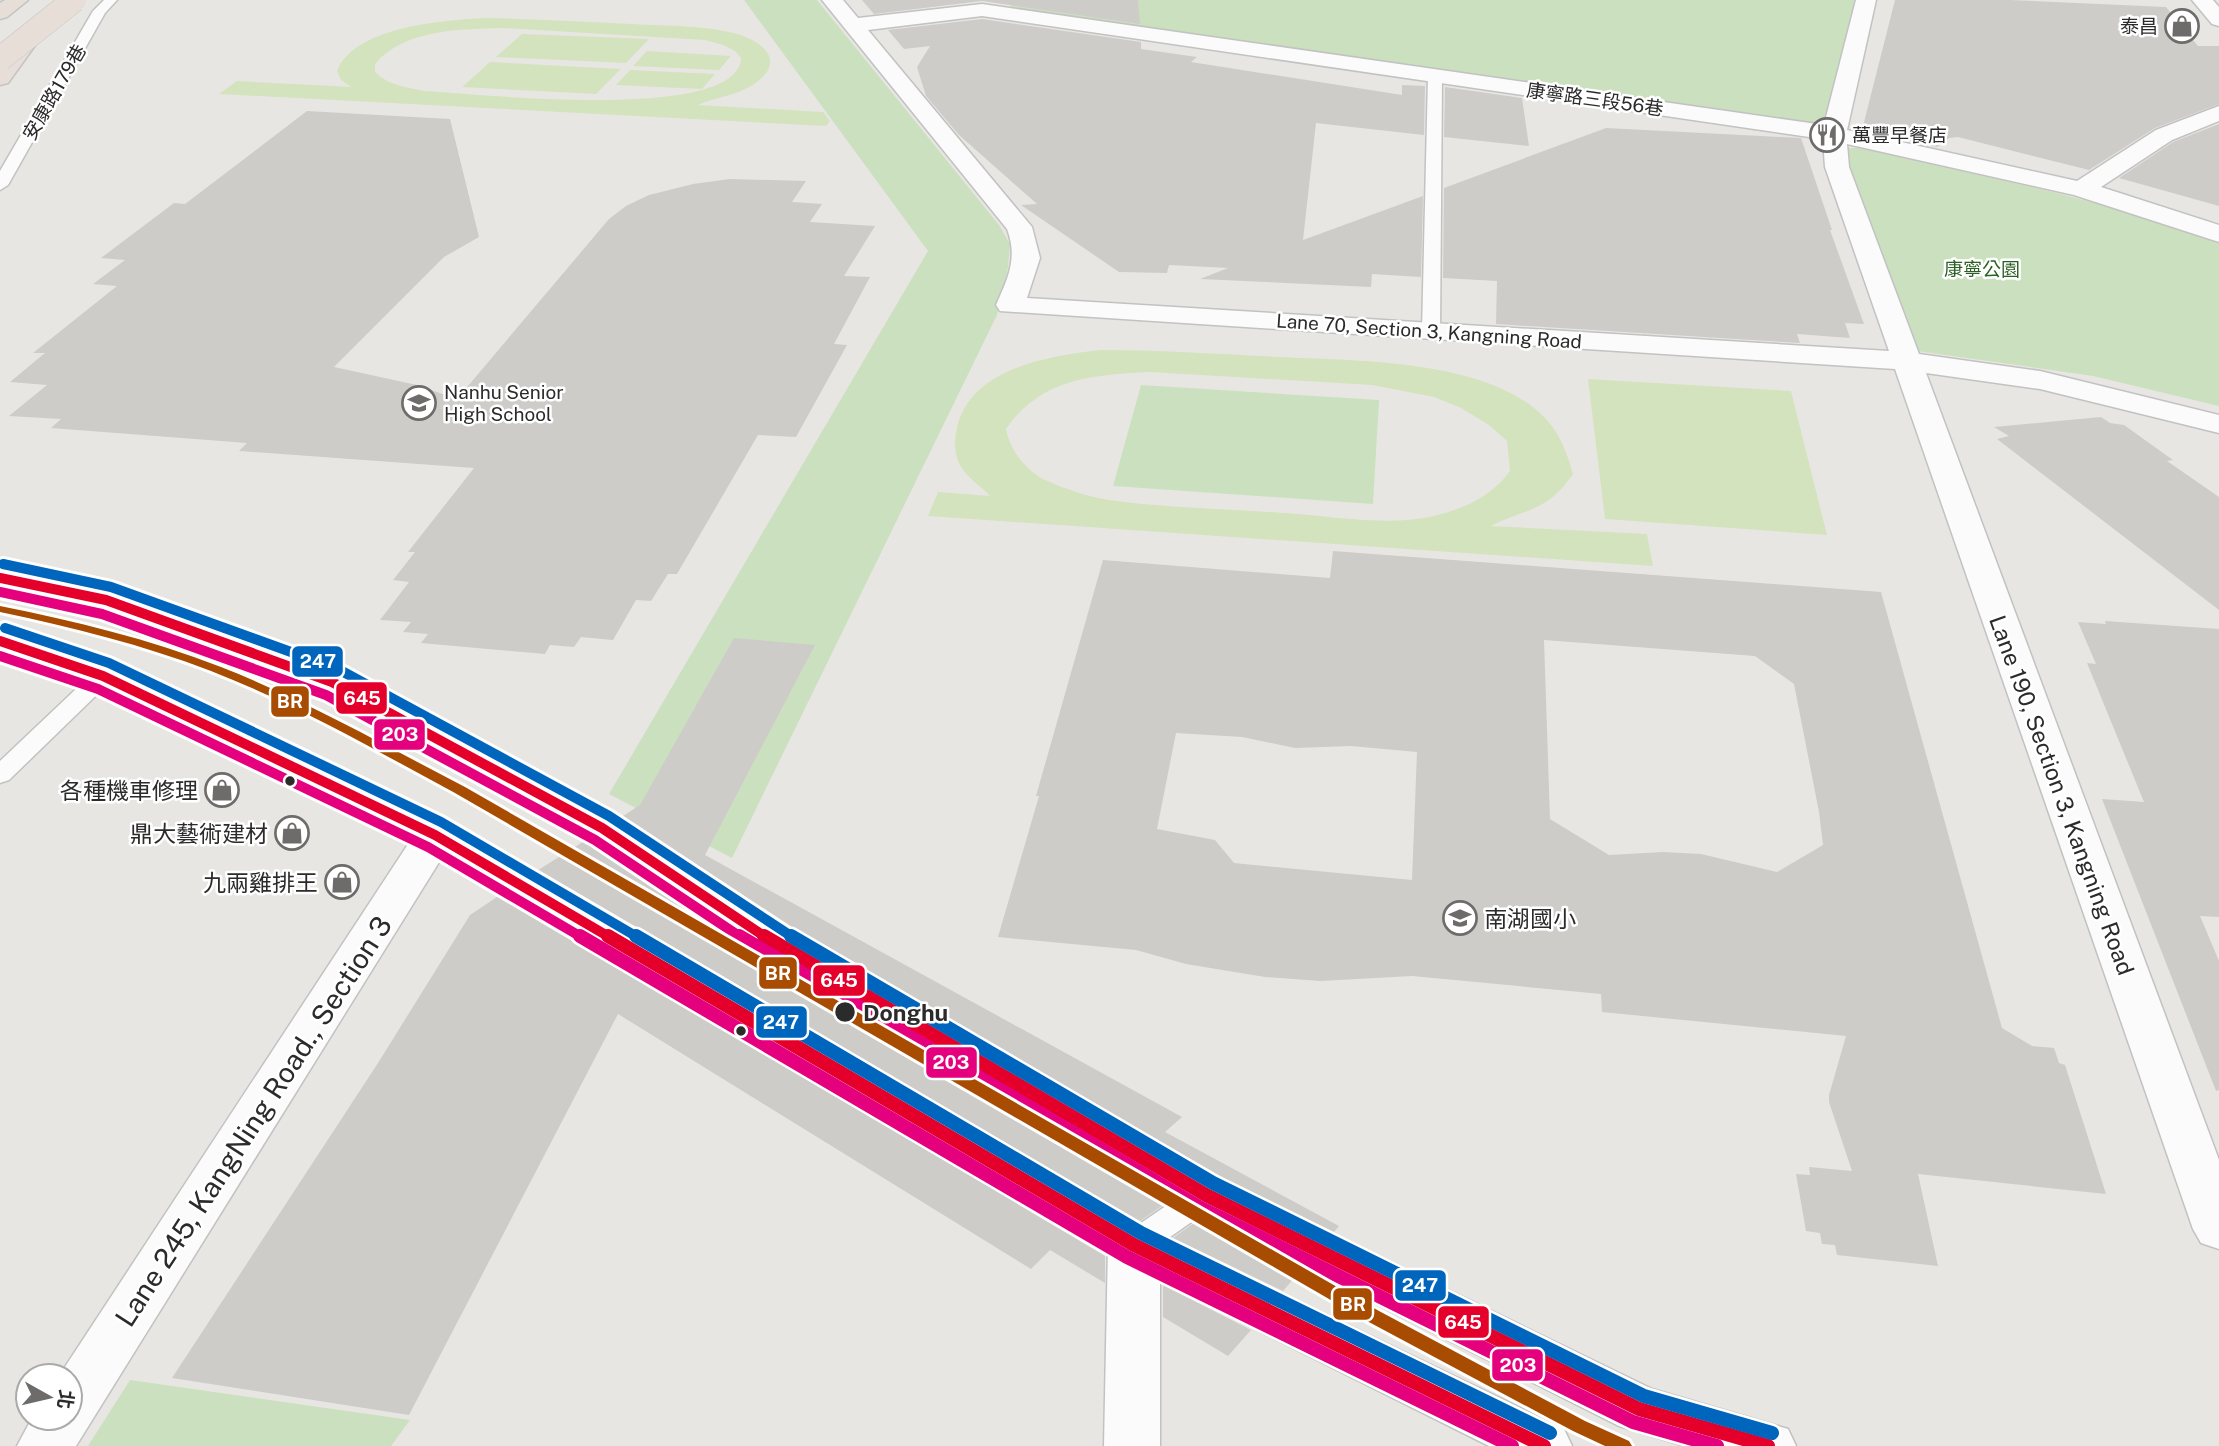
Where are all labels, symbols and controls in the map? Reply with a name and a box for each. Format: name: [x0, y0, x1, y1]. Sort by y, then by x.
shop icon: 泰昌: [2163, 7, 2201, 45]
place label: 泰昌: [2120, 15, 2158, 37]
street label: 安康路179巷: [18, 40, 90, 144]
street label: 康寧路三段56巷: [1525, 79, 1665, 119]
restaurant icon: 萬豐早餐店: [1808, 116, 1846, 154]
place label: 萬豐早餐店: [1852, 124, 1947, 146]
park label: 康寧公園: [1944, 258, 2020, 280]
street label: Lane 70, Section 3, Kangning Road: [1275, 309, 1583, 353]
place label: Nanhu Senior High School: [444, 381, 564, 425]
school or university icon: Nanhu Senior High School: [400, 384, 438, 422]
street label: Lane 190, Section 3, Kangning Road: [1984, 611, 2140, 979]
line badge: 247: [291, 645, 344, 678]
text: 247: [300, 650, 336, 672]
line badge: 645: [335, 681, 388, 715]
line badge: BR: [270, 685, 310, 718]
text: 645: [343, 687, 381, 709]
text: BR: [277, 690, 303, 712]
line badge: 203: [373, 718, 426, 751]
text: 203: [382, 723, 418, 745]
shop icon: 各種機車修理: [203, 771, 241, 809]
unlabelled marker: [283, 774, 297, 788]
place label: 各種機車修理: [60, 777, 198, 804]
shop icon: 鼎大藝術建材: [273, 814, 311, 852]
place label: 鼎大藝術建材: [130, 820, 268, 847]
shop icon: 九兩雞排王: [323, 863, 361, 901]
place label: 九兩雞排王: [203, 869, 318, 896]
school or university icon: 南湖國小: [1441, 899, 1479, 937]
place label: 南湖國小: [1484, 905, 1576, 932]
street label: Lane 245, KangNing Road., Section 3: [108, 910, 398, 1332]
line badge: BR: [758, 956, 798, 990]
text: BR: [765, 962, 791, 984]
line badge: 645: [812, 964, 866, 997]
text: 645: [820, 969, 858, 991]
place label: Donghu: [863, 999, 948, 1026]
marker: Donghu: [833, 1000, 857, 1024]
line badge: 247: [755, 1005, 808, 1039]
text: 247: [763, 1011, 799, 1033]
unlabelled marker: [734, 1024, 748, 1038]
line badge: 203: [925, 1046, 978, 1079]
text: 203: [933, 1051, 969, 1073]
line badge: 247: [1394, 1269, 1447, 1302]
text: 247: [1402, 1274, 1438, 1296]
line badge: BR: [1332, 1287, 1373, 1321]
text: BR: [1340, 1293, 1366, 1315]
line badge: 645: [1437, 1305, 1490, 1339]
text: 645: [1444, 1311, 1482, 1333]
line badge: 203: [1491, 1348, 1544, 1382]
text: 203: [1500, 1354, 1536, 1376]
north arrow: [14, 1362, 84, 1432]
text: 北: [54, 1388, 78, 1410]

